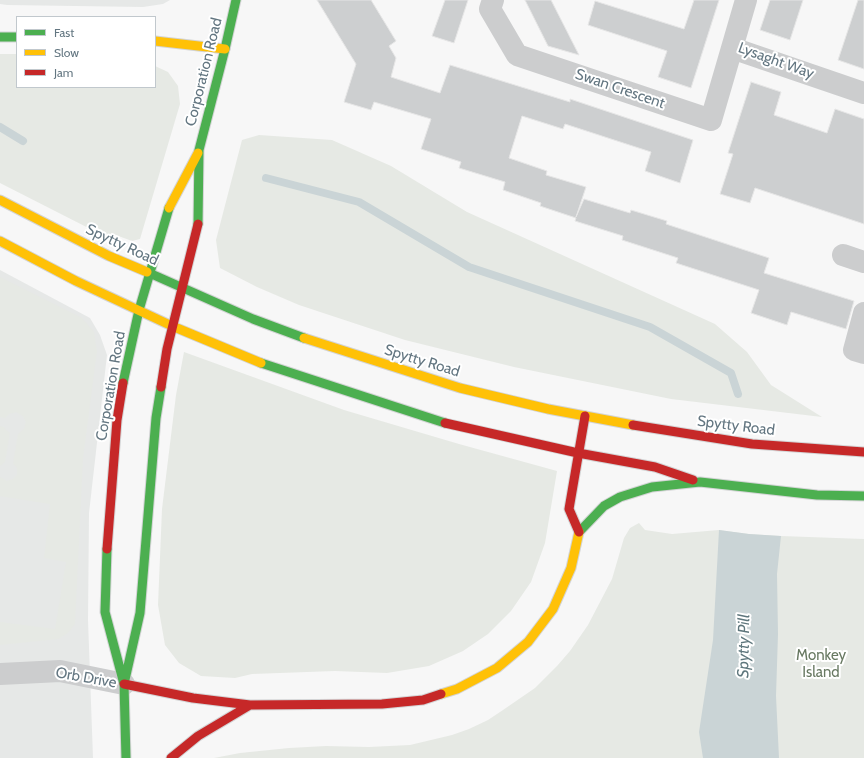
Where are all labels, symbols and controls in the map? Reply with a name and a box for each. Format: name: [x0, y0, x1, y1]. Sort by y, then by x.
legend: [16, 16, 156, 88]
street label: Corporation Road: [182, 16, 226, 128]
text: Fast: [54, 25, 74, 40]
street label: Lysaght Way: [736, 39, 816, 83]
text: Slow: [54, 45, 79, 60]
text: Jam: [54, 65, 73, 80]
street label: Swan Crescent: [573, 65, 667, 113]
street label: Spytty Road: [83, 220, 161, 270]
street label: Corporation Road: [92, 330, 130, 442]
street label: Spytty Road: [382, 341, 462, 381]
street label: Spytty Road: [696, 412, 776, 440]
water label: Spytty Pill: [734, 614, 754, 678]
park label: Monkey Island: [796, 647, 846, 682]
street label: Orb Drive: [54, 664, 118, 692]

